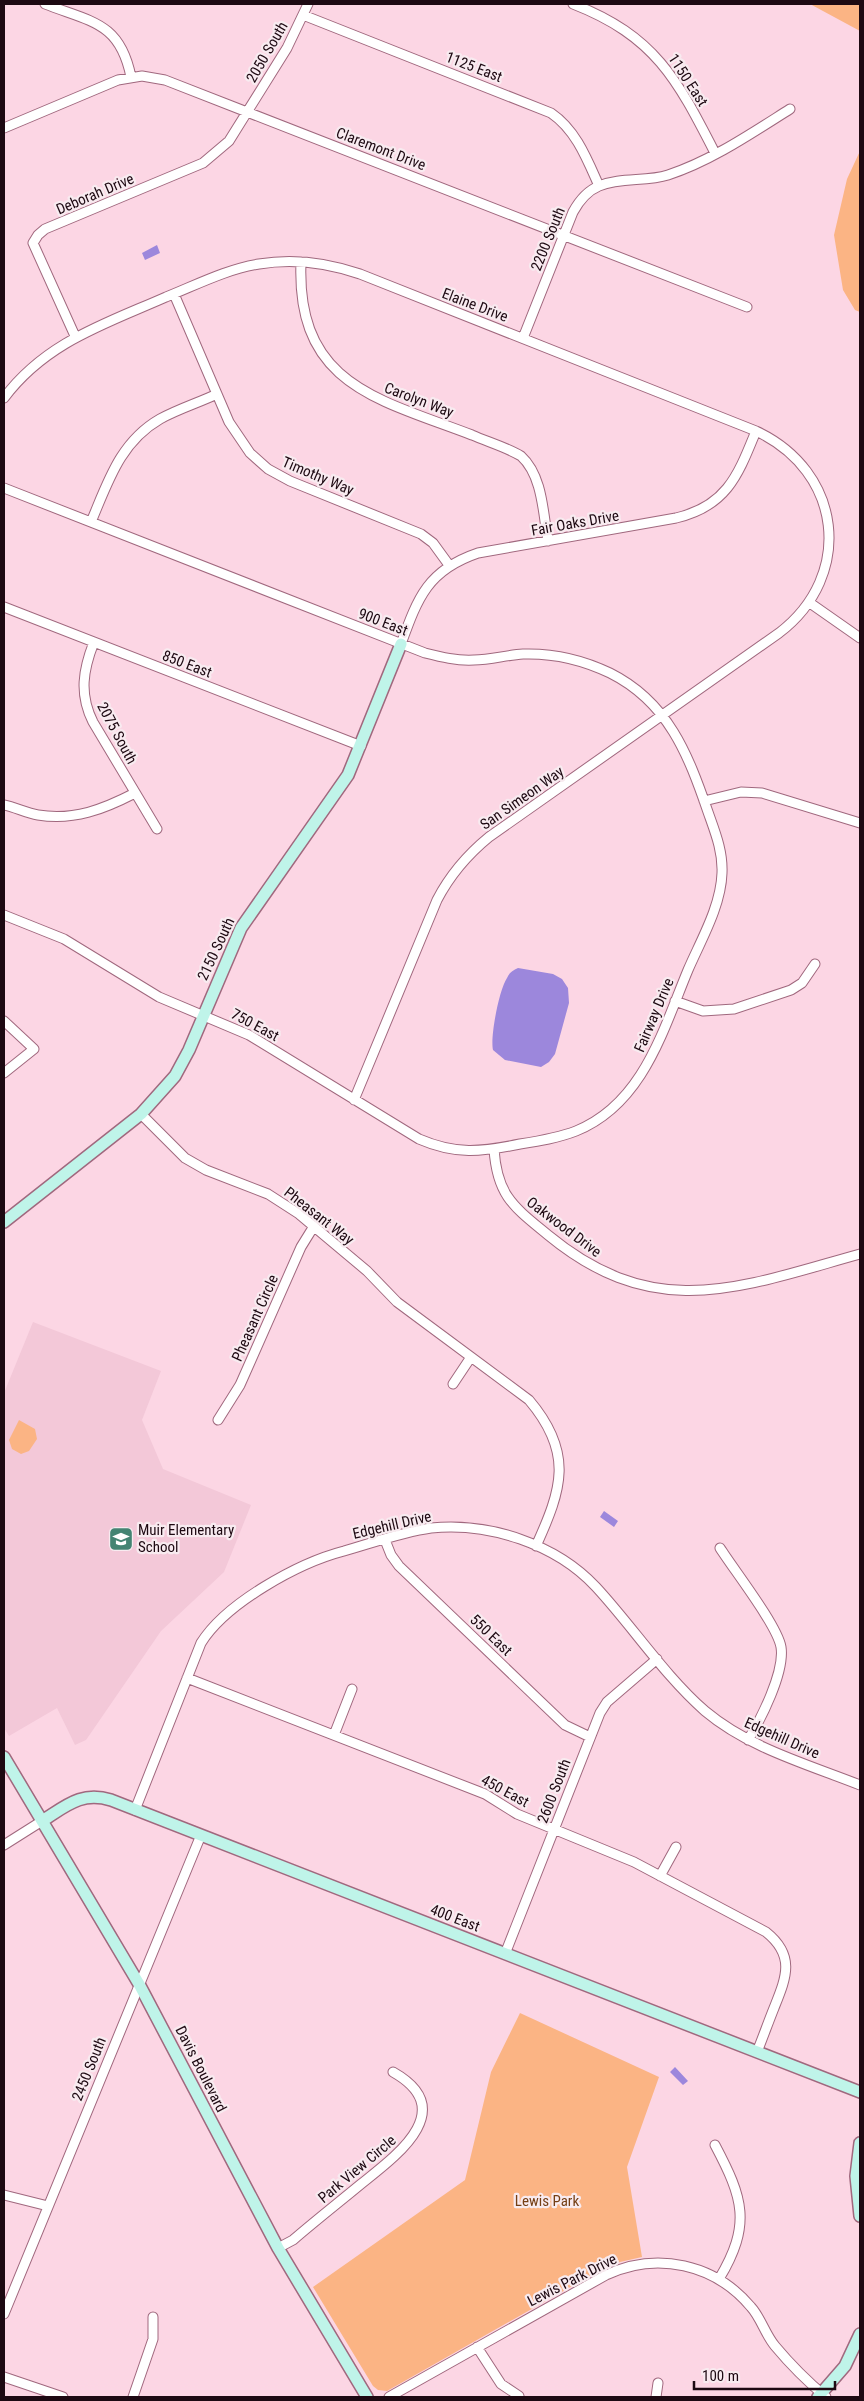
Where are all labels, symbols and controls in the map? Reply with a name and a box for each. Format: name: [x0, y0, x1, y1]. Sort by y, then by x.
street label: 2050 South: [242, 18, 292, 86]
street label: 1125 East: [443, 48, 505, 86]
street label: 1150 East: [664, 50, 712, 110]
street label: Claremont Drive: [334, 124, 428, 174]
street label: Deborah Drive: [53, 170, 137, 218]
street label: 2200 South: [527, 204, 569, 274]
street label: Elaine Drive: [439, 284, 511, 326]
street label: Carolyn Way: [382, 379, 456, 421]
street label: Timothy Way: [280, 453, 356, 499]
street label: Fair Oaks Drive: [530, 506, 620, 540]
street label: 900 East: [356, 604, 410, 640]
street label: 850 East: [160, 646, 214, 682]
street label: 2075 South: [93, 699, 141, 767]
street label: San Simeon Way: [477, 763, 567, 833]
street label: 2150 South: [194, 915, 238, 983]
street label: Fairway Drive: [630, 975, 678, 1055]
street label: 750 East: [228, 1005, 282, 1045]
street label: Pheasant Way: [281, 1183, 357, 1249]
street label: Oakwood Drive: [523, 1193, 605, 1261]
street label: Pheasant Circle: [228, 1272, 282, 1364]
street label: Edgehill Drive: [351, 1507, 433, 1543]
place label: Muir Elementary School: [138, 1521, 234, 1556]
school or university icon: Muir Elementary School: [108, 1526, 134, 1552]
street label: 550 East: [466, 1611, 516, 1659]
street label: Edgehill Drive: [742, 1713, 822, 1763]
street label: 2600 South: [534, 1756, 574, 1826]
street label: 450 East: [478, 1771, 532, 1811]
street label: 400 East: [428, 1900, 482, 1936]
street label: Davis Boulevard: [172, 2023, 230, 2115]
street label: 2450 South: [68, 2034, 110, 2104]
street label: Park View Circle: [314, 2131, 400, 2207]
park label: Lewis Park: [515, 2192, 579, 2210]
street label: Lewis Park Drive: [524, 2250, 620, 2310]
scale bar: [694, 2358, 835, 2390]
text: 100 m: [702, 2367, 739, 2385]

